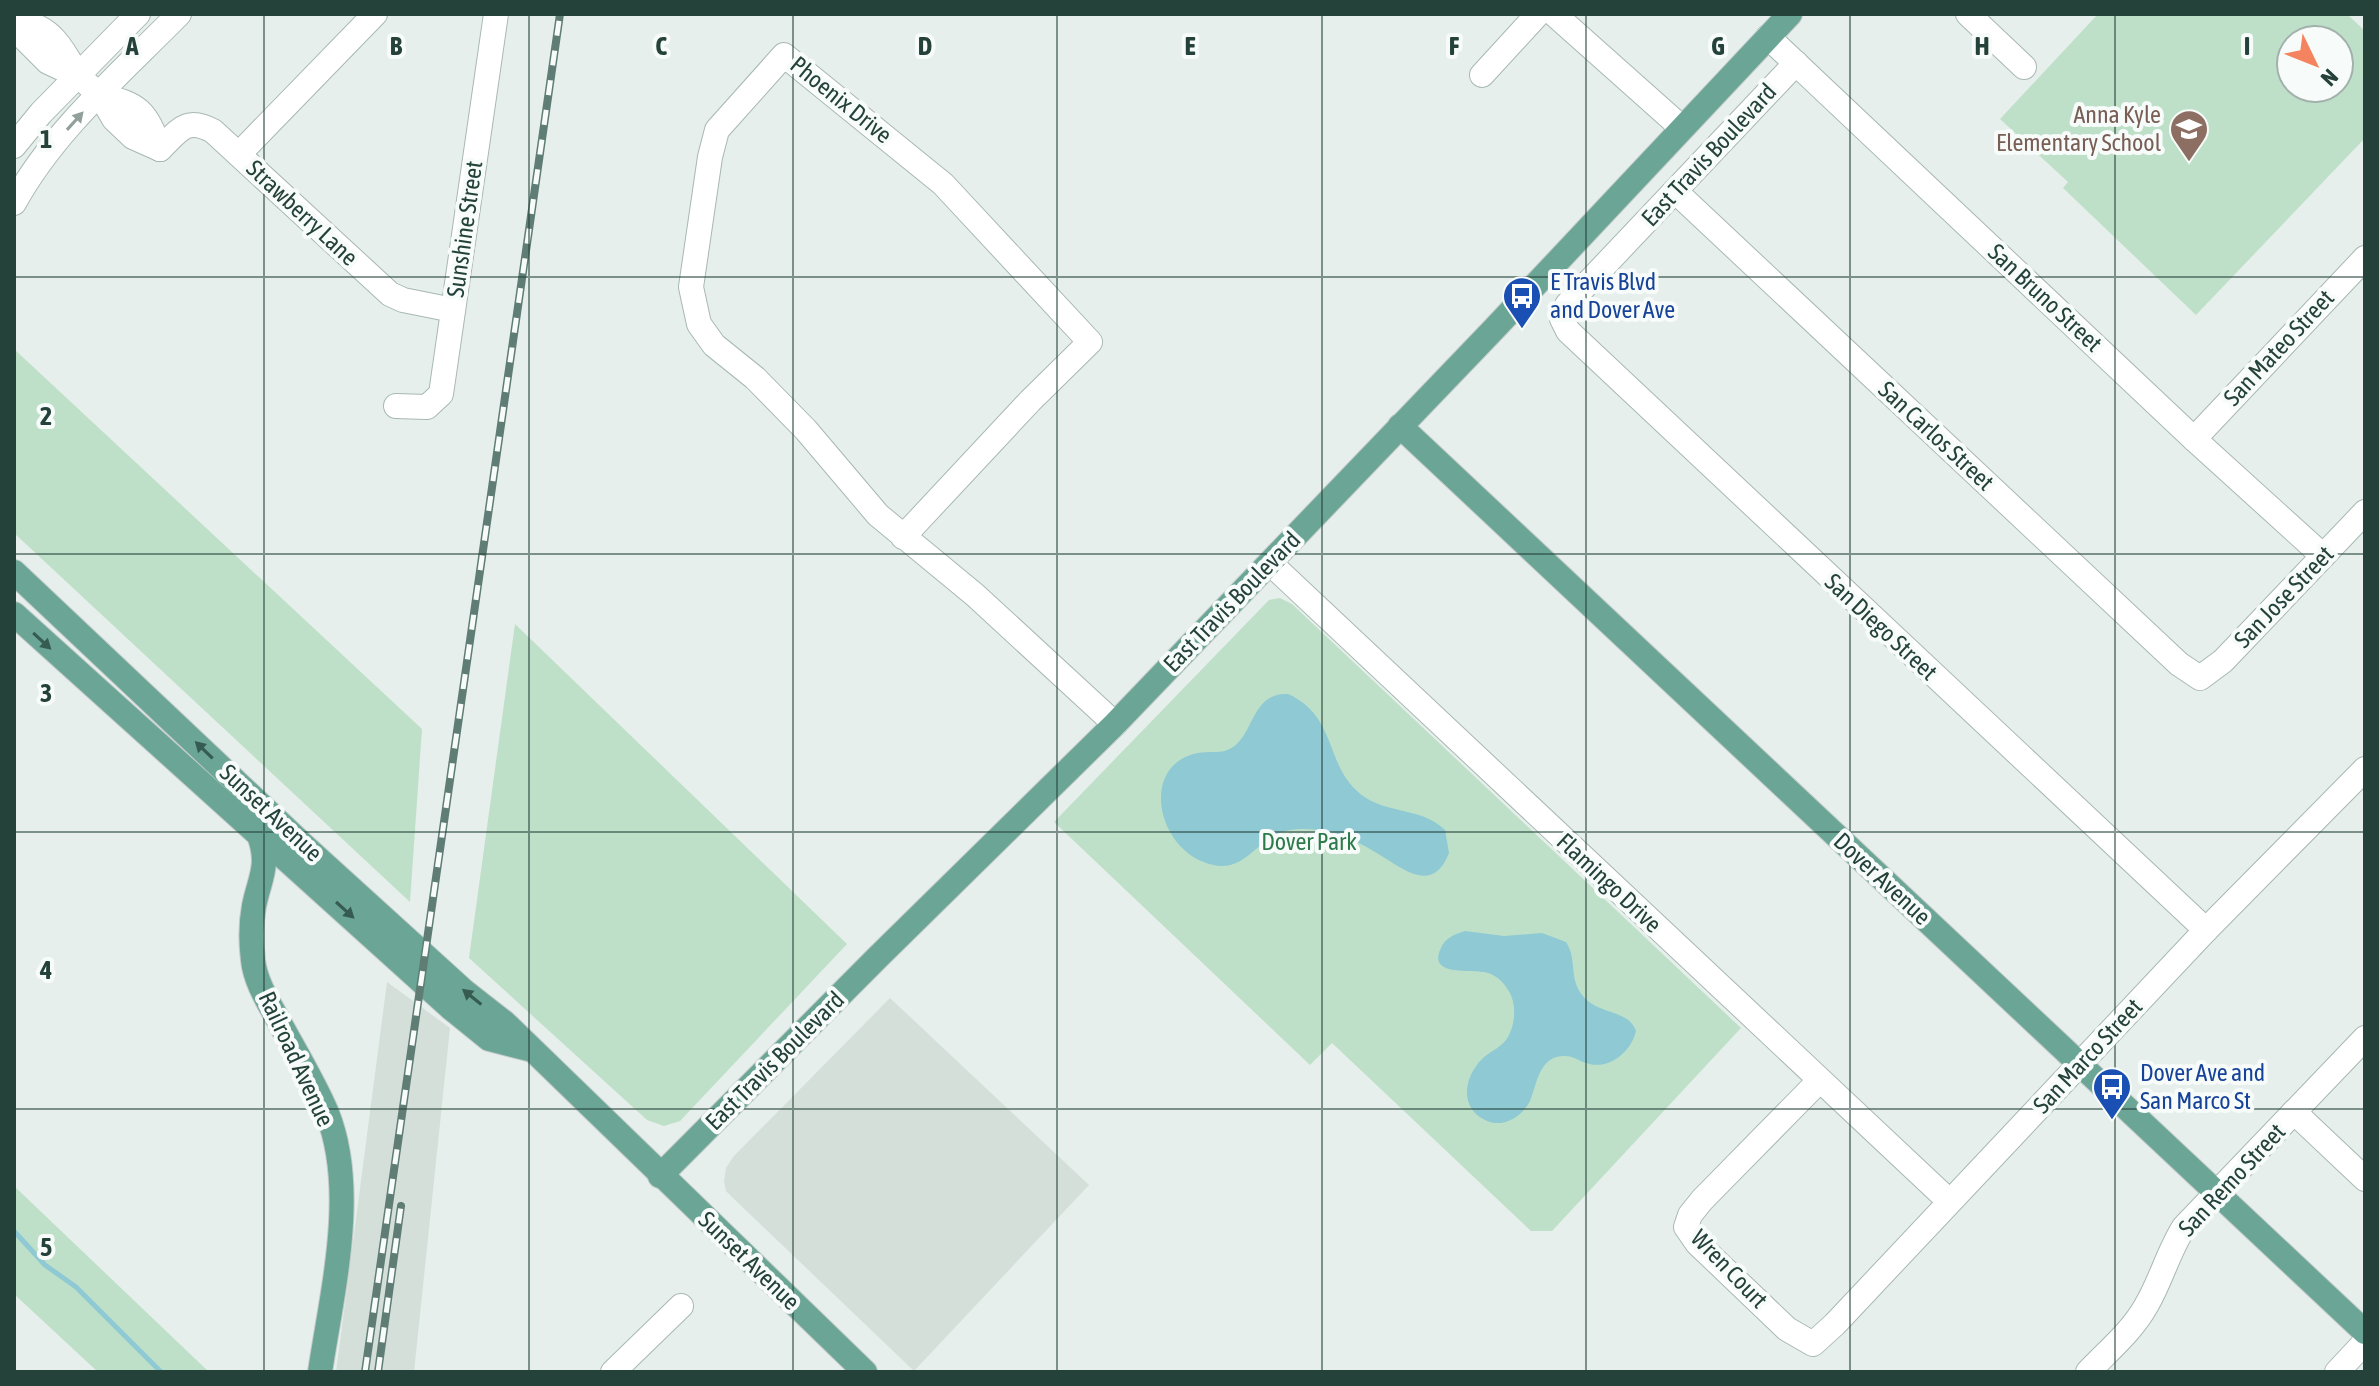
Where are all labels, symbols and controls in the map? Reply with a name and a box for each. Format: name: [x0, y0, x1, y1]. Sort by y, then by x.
north arrow: [2275, 24, 2355, 104]
text: A: [125, 31, 139, 61]
text: B: [390, 31, 403, 61]
text: C: [655, 31, 667, 61]
text: D: [918, 31, 932, 61]
text: E: [1184, 31, 1196, 61]
text: F: [1449, 31, 1460, 61]
text: G: [1711, 31, 1725, 61]
text: H: [1974, 31, 1990, 61]
text: I: [2244, 31, 2250, 61]
street label: Phoenix Drive: [785, 51, 897, 149]
text: N: [2316, 64, 2344, 91]
street label: East Travis Boulevard: [1636, 78, 1781, 231]
place label: Anna Kyle Elementary School: [1996, 101, 2162, 156]
school or university icon: Anna Kyle Elementary School: [2168, 108, 2210, 163]
one-way arrow: [65, 112, 83, 131]
text: 1: [40, 124, 52, 154]
street label: Strawberry Lane: [241, 154, 363, 271]
street label: Sunshine Street: [442, 159, 487, 299]
street label: San Bruno Street: [1983, 238, 2108, 357]
place label: E Travis Blvd and Dover Ave: [1550, 268, 1675, 323]
bus stop icon: E Travis Blvd and Dover Ave: [1501, 275, 1543, 330]
street label: San Mateo Street: [2218, 284, 2339, 411]
street label: San Carlos Street: [1873, 376, 1999, 496]
text: 2: [40, 401, 52, 431]
street label: East Travis Boulevard: [1158, 526, 1305, 677]
street label: San Jose Street: [2229, 540, 2339, 653]
street label: San Diego Street: [1820, 568, 1943, 685]
one-way arrow: [33, 632, 52, 650]
text: 3: [40, 678, 52, 708]
one-way arrow: [195, 741, 214, 759]
street label: Sunset Avenue: [215, 759, 328, 867]
street label: Dover Avenue: [1829, 827, 1936, 930]
park label: Dover Park: [1261, 828, 1357, 855]
street label: Flamingo Drive: [1552, 828, 1667, 938]
one-way arrow: [334, 901, 354, 918]
text: 4: [39, 955, 52, 985]
street label: East Travis Boulevard: [700, 986, 849, 1135]
street label: Railroad Avenue: [253, 987, 339, 1130]
one-way arrow: [463, 989, 483, 1006]
street label: San Marco Street: [2028, 993, 2148, 1118]
place label: Dover Ave and San Marco St: [2140, 1059, 2265, 1114]
bus stop icon: Dover Ave and San Marco St: [2091, 1066, 2133, 1121]
street label: San Remo Street: [2173, 1118, 2291, 1241]
street label: Sunset Avenue: [693, 1206, 805, 1315]
street label: Wren Court: [1686, 1224, 1773, 1313]
text: 5: [40, 1232, 52, 1262]

